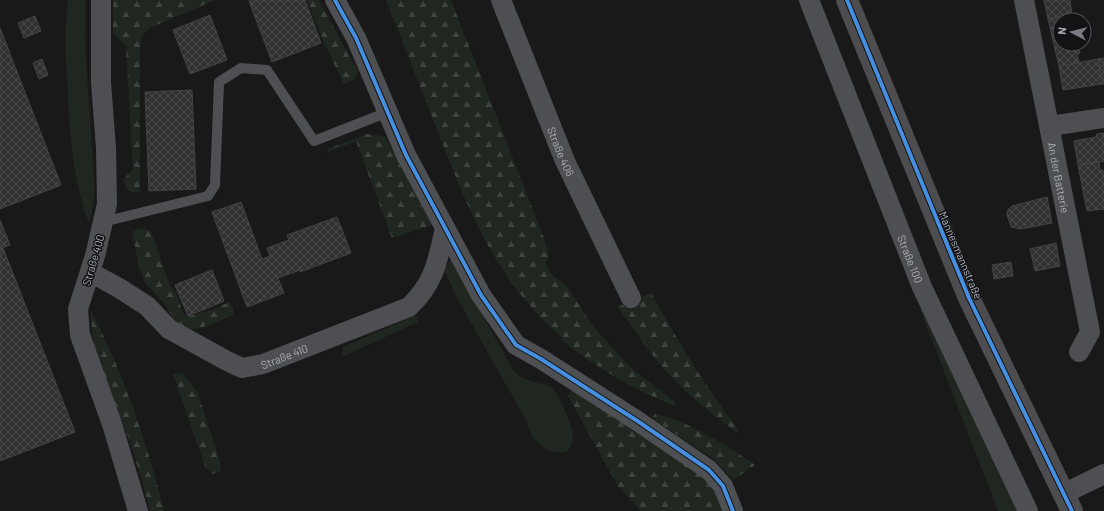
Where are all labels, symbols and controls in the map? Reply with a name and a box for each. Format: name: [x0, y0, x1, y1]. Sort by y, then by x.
north arrow: [1052, 12, 1092, 52]
text: N: [1055, 26, 1068, 35]
street label: Straße 406: [546, 125, 578, 178]
street label: An der Batterie: [1046, 141, 1073, 214]
street label: Mannesmannstraße: [937, 209, 985, 301]
street label: Straße 400: [79, 233, 107, 287]
street label: Straße 100: [896, 233, 926, 285]
street label: Straße 410: [259, 341, 309, 371]

